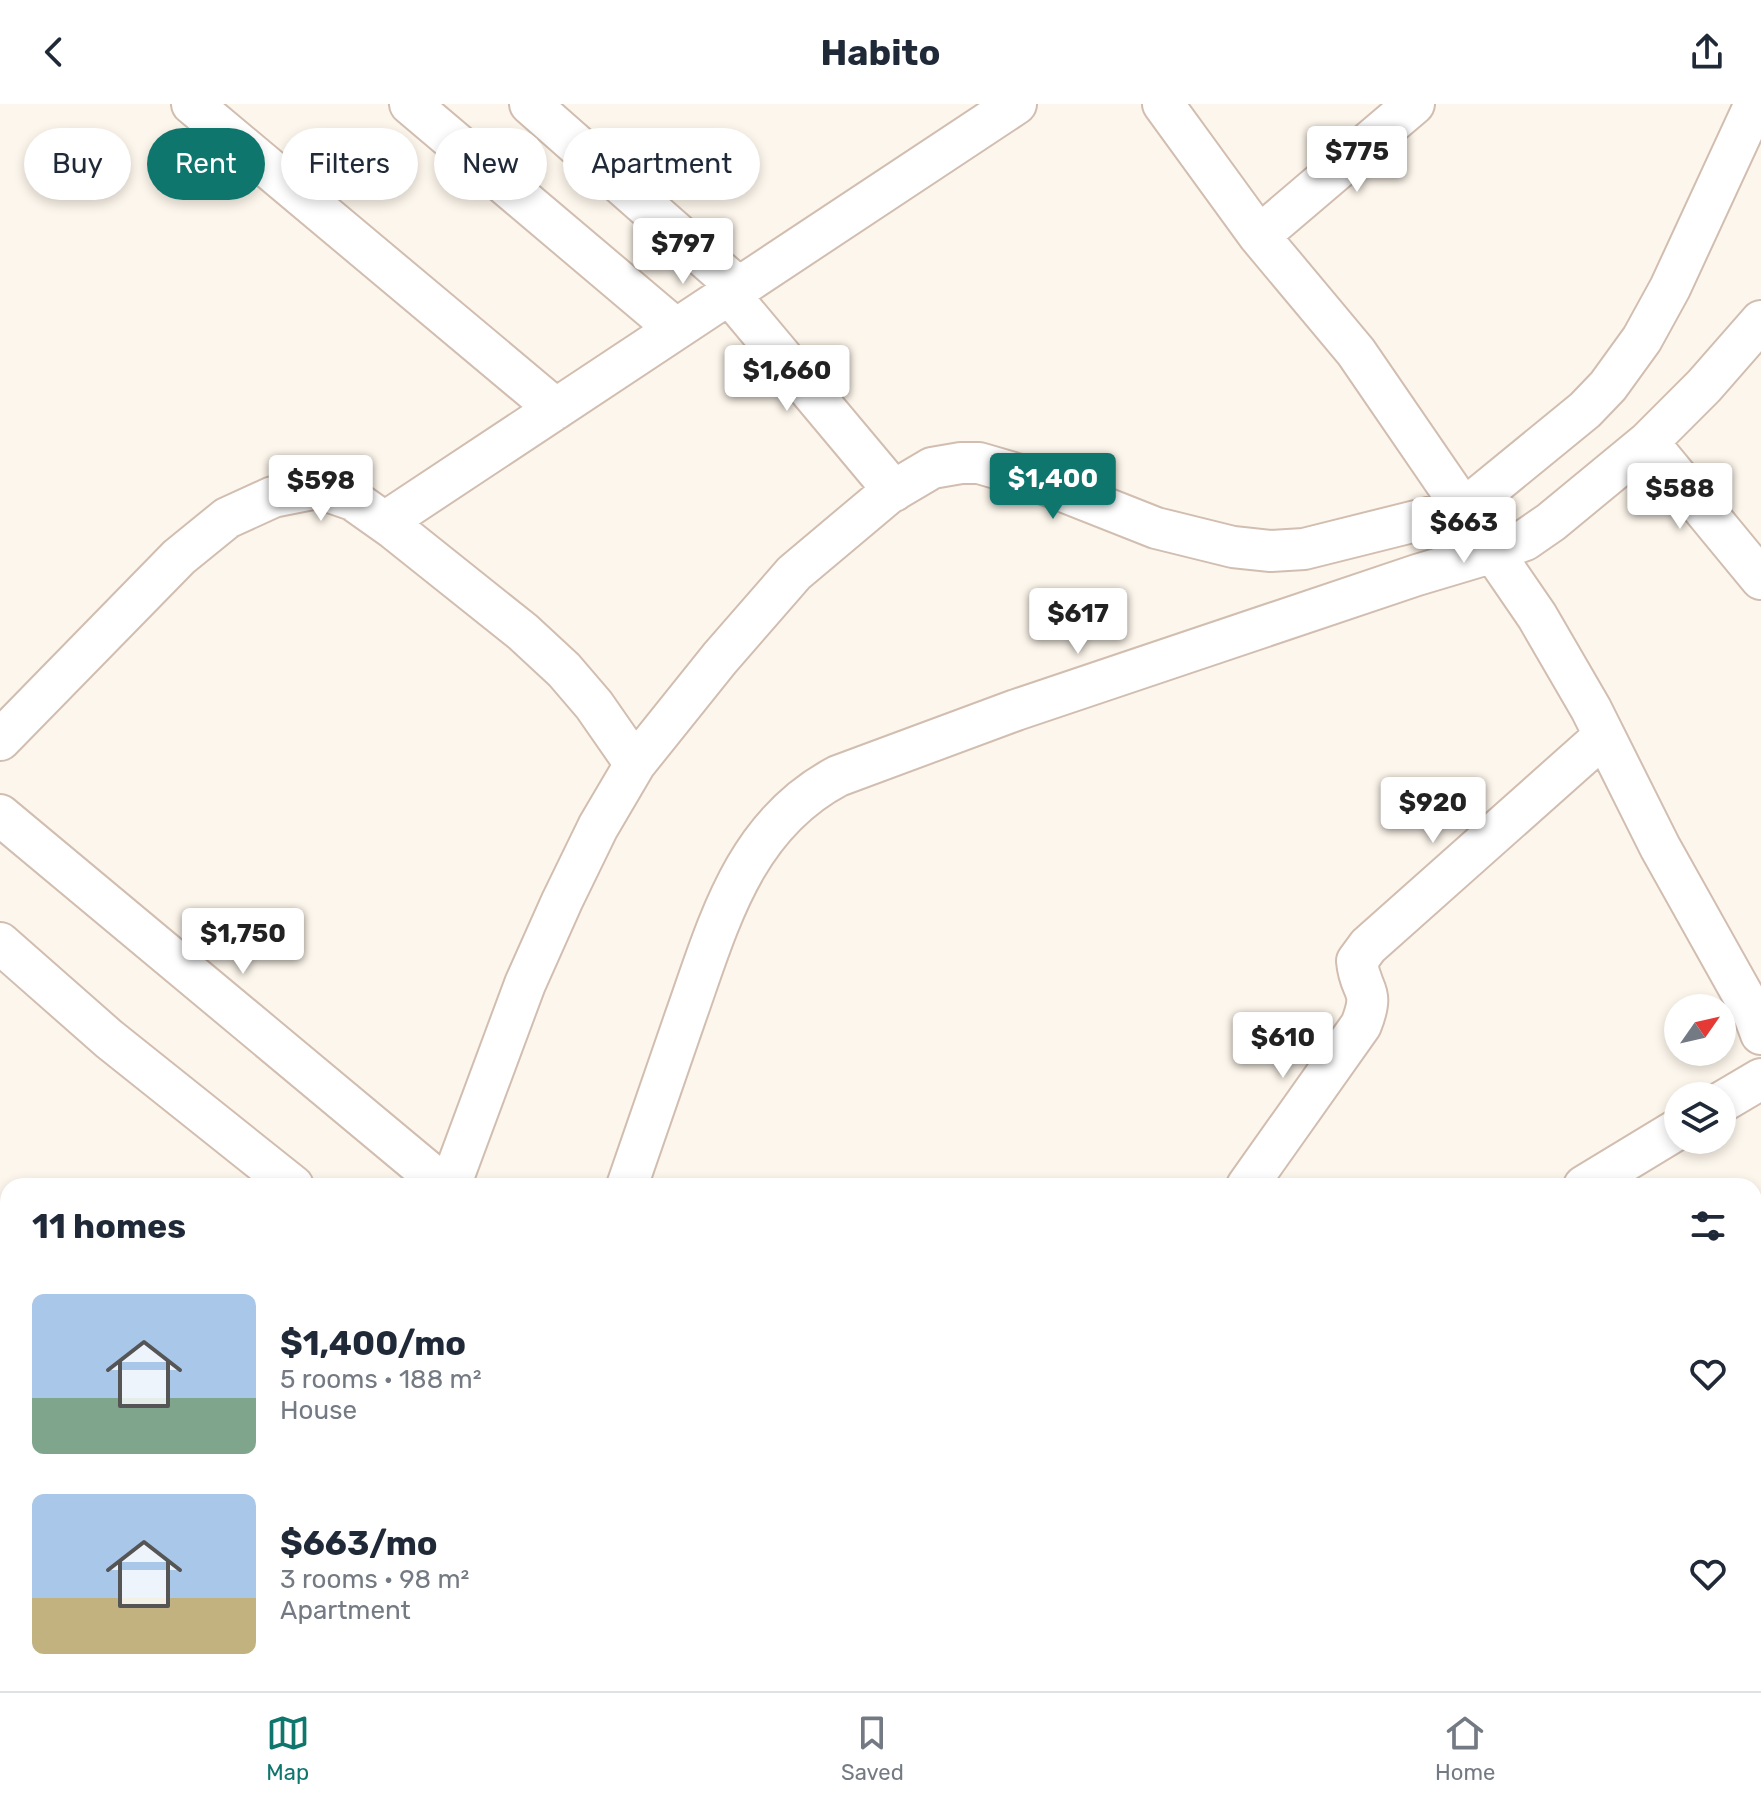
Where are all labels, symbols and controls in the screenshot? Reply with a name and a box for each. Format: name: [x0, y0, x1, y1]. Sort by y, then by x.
icon: back: [32, 30, 76, 74]
icon: share: [1685, 30, 1729, 74]
text: Habito: [821, 31, 940, 74]
pin: $775: [1310, 126, 1404, 194]
chip: Buy: [24, 128, 131, 200]
chip: Rent: [147, 128, 265, 200]
chip: Filters: [281, 128, 418, 200]
chip: New: [434, 128, 547, 200]
chip: Apartment: [563, 128, 760, 200]
text: $775: [1325, 136, 1389, 167]
pin: $797: [636, 218, 730, 286]
text: $797: [651, 228, 715, 259]
pin: $1,660: [722, 345, 852, 413]
text: $1,660: [743, 355, 831, 386]
pin: $1,400: [988, 453, 1118, 521]
pin: $598: [274, 455, 368, 523]
text: $1,400: [1008, 463, 1098, 494]
pin: $588: [1633, 463, 1727, 531]
text: $598: [287, 465, 355, 496]
text: $588: [1645, 473, 1715, 504]
pin: $663: [1417, 497, 1511, 565]
text: $663: [1430, 507, 1498, 538]
pin: $617: [1031, 588, 1125, 656]
text: $617: [1047, 598, 1109, 629]
pin: $920: [1386, 777, 1480, 845]
text: $920: [1399, 787, 1467, 818]
pin: $1,750: [178, 908, 308, 976]
text: $1,750: [200, 918, 286, 949]
north arrow: [1664, 994, 1736, 1066]
map controls: [1664, 994, 1736, 1154]
pin: $610: [1236, 1012, 1330, 1080]
text: $610: [1251, 1022, 1315, 1053]
button: layers: [1664, 1082, 1736, 1154]
icon: filters: [1686, 1204, 1730, 1248]
text: 11 homes: [32, 1206, 186, 1247]
text: $1,400/mo: [280, 1323, 466, 1364]
icon: home: [96, 1326, 192, 1422]
icon: heart: [1686, 1352, 1730, 1396]
text: 5 rooms · 188 m²: [280, 1364, 482, 1395]
text: House: [280, 1395, 357, 1426]
text: $663/mo: [280, 1523, 438, 1564]
icon: home: [96, 1526, 192, 1622]
icon: heart: [1686, 1552, 1730, 1596]
text: 3 rooms · 98 m²: [280, 1564, 469, 1595]
text: Apartment: [280, 1595, 411, 1626]
tab: Map: [266, 1711, 310, 1786]
tab: Saved: [841, 1711, 904, 1786]
tab: Home: [1435, 1711, 1495, 1786]

